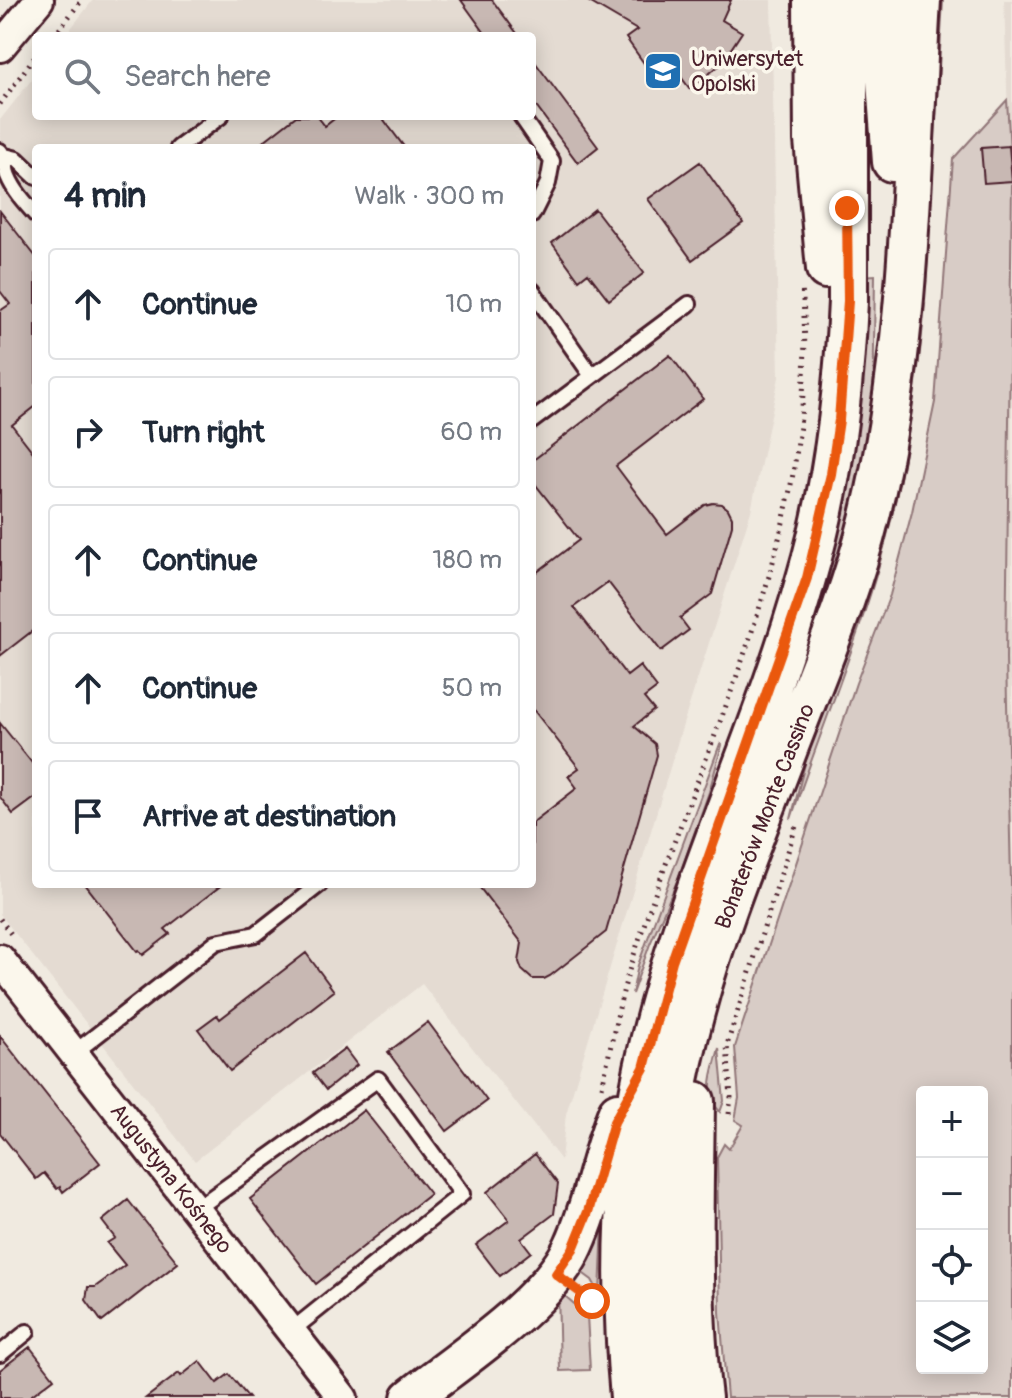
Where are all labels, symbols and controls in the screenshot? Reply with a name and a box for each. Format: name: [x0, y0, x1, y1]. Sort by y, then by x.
search box: [32, 32, 536, 120]
place label: Uniwersytet Opolski: [691, 45, 803, 98]
school or university icon: Uniwersytet Opolski: [642, 50, 684, 92]
icon: search: [60, 54, 104, 98]
text: Search here: [124, 58, 271, 95]
text: 4 min: [64, 175, 146, 218]
text: Walk · 300 m: [354, 180, 504, 212]
route end: [829, 190, 865, 226]
icon: ahead: [66, 282, 110, 326]
text: Continue: [142, 286, 257, 323]
text: 10 m: [445, 288, 502, 320]
icon: right: [66, 410, 110, 454]
text: Turn right: [142, 414, 265, 451]
text: 60 m: [440, 416, 502, 448]
icon: ahead: [66, 538, 110, 582]
text: Continue: [142, 542, 257, 579]
text: 180 m: [432, 544, 502, 576]
icon: ahead: [66, 666, 110, 710]
text: Continue: [142, 670, 257, 707]
text: 50 m: [441, 672, 502, 704]
street label: Bohaterów Monte Cassino: [709, 699, 821, 933]
icon: arrive: [66, 794, 110, 838]
text: Arrive at destination: [142, 798, 396, 835]
map controls: [916, 1086, 988, 1374]
button: +: [916, 1086, 988, 1158]
street label: Augustyna Kośnego: [104, 1098, 239, 1260]
button: −: [916, 1158, 988, 1230]
button: locate: [916, 1230, 988, 1302]
route start: [574, 1283, 610, 1319]
button: layers: [916, 1302, 988, 1374]

